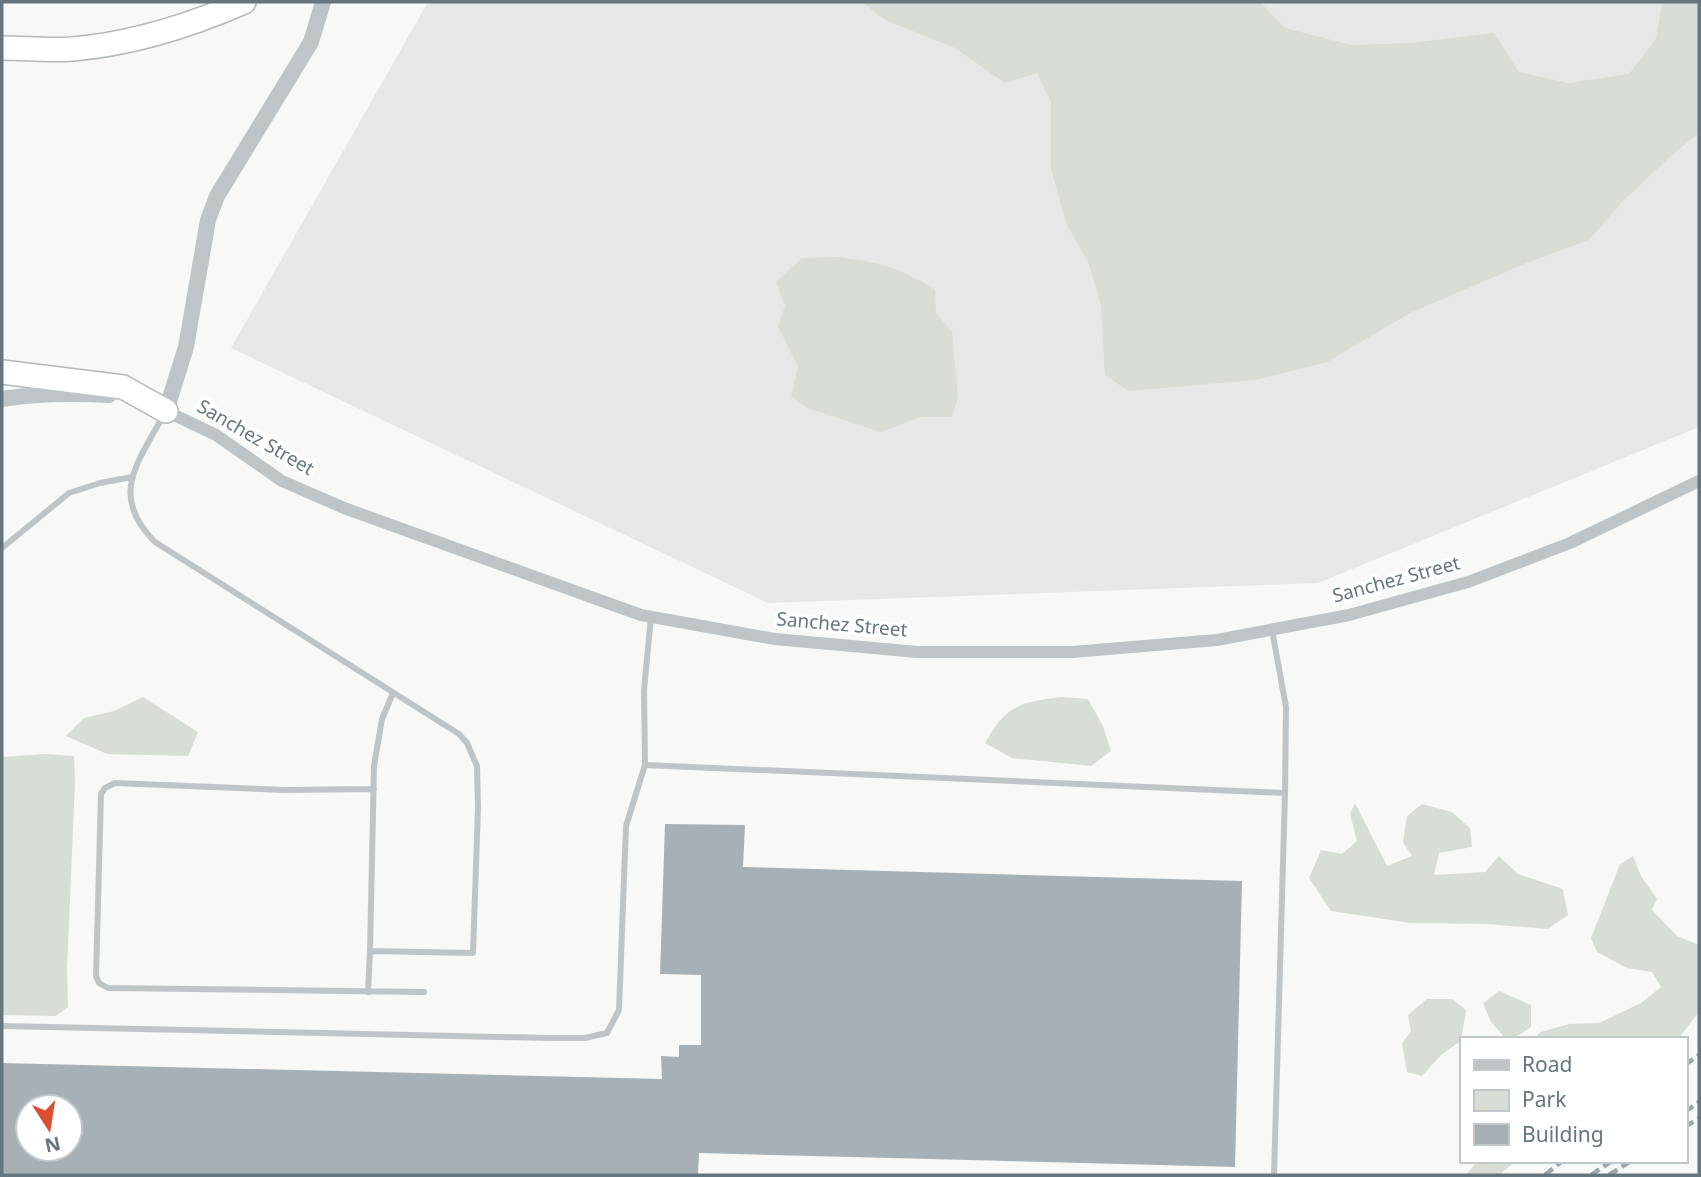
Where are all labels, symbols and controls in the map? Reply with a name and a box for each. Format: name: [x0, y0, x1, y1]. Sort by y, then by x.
street label: Sanchez Street: [193, 393, 319, 481]
street label: Sanchez Street: [1329, 549, 1463, 609]
street label: Sanchez Street: [776, 605, 909, 643]
legend: [1460, 1037, 1687, 1163]
text: Road: [1522, 1050, 1572, 1078]
text: Park: [1522, 1085, 1567, 1113]
north arrow: [14, 1093, 84, 1163]
text: Building: [1522, 1120, 1604, 1148]
text: N: [42, 1130, 63, 1159]

